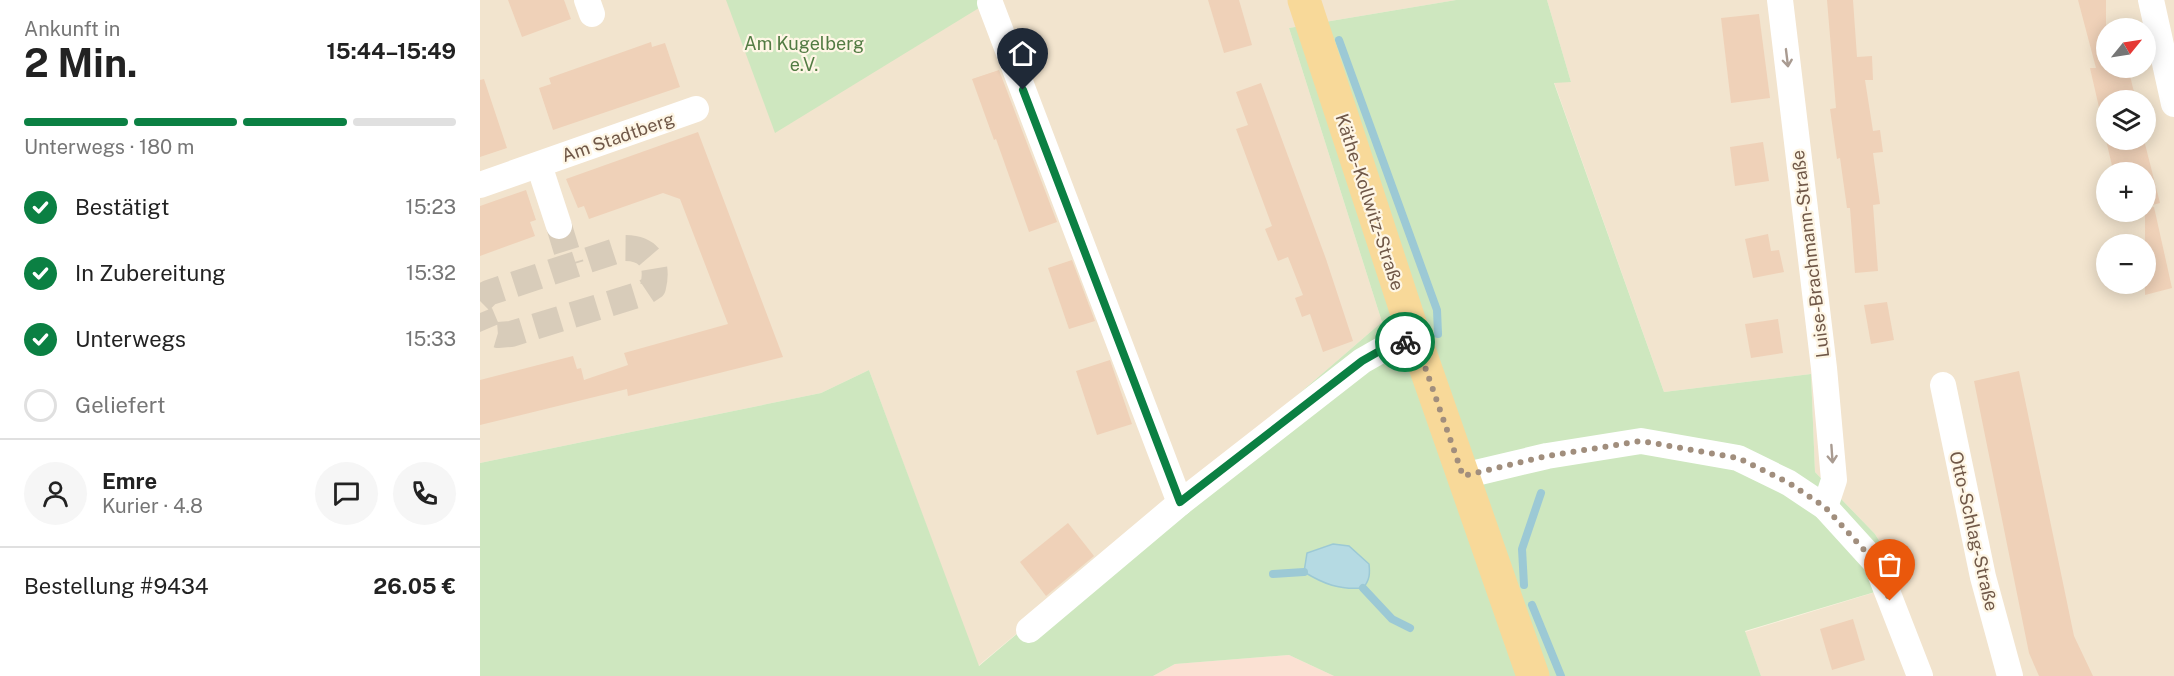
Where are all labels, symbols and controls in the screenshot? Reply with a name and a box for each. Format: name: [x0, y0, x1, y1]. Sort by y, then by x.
text: Ankunft in: [24, 17, 120, 41]
north arrow: [2096, 18, 2156, 78]
map controls: [2096, 18, 2156, 294]
pin: [997, 28, 1048, 90]
park label: Am Kugelberg e.V.: [744, 33, 864, 75]
icon: home: [1006, 37, 1039, 70]
text: 15:44–15:49: [326, 38, 456, 64]
text: 2 Min.: [24, 40, 138, 86]
one-way arrow: [1782, 48, 1793, 68]
button: layers: [2096, 90, 2156, 150]
street label: Am Stadtberg: [559, 108, 677, 166]
street label: Käthe-Kollwitz-Straße: [1331, 111, 1409, 293]
text: Unterwegs · 180 m: [24, 135, 194, 159]
street label: Luise-Brachmann-Straße: [1787, 149, 1833, 359]
button: +: [2096, 162, 2156, 222]
icon: check: [24, 191, 57, 224]
text: Bestätigt: [75, 194, 170, 220]
text: 15:23: [406, 195, 456, 219]
button: −: [2096, 234, 2156, 294]
icon: check: [24, 257, 57, 290]
text: In Zubereitung: [75, 260, 226, 286]
text: 15:32: [406, 261, 456, 285]
courier: [1375, 312, 1435, 372]
icon: check: [24, 323, 57, 356]
text: Unterwegs: [75, 326, 186, 352]
icon: bike: [1389, 326, 1422, 359]
text: 15:33: [405, 327, 456, 351]
text: Geliefert: [75, 392, 165, 418]
one-way arrow: [1826, 444, 1837, 464]
street label: Otto-Schlag-Straße: [1945, 449, 2003, 613]
button: person: [24, 462, 87, 525]
button: chat: [315, 462, 378, 525]
button: phone: [393, 462, 456, 525]
text: Emre: [102, 468, 157, 494]
text: Kurier · 4.8: [102, 494, 203, 518]
pin: [1864, 539, 1915, 601]
icon: bag: [1873, 548, 1906, 581]
text: Bestellung #9434: [24, 573, 209, 599]
text: 26.05 €: [373, 573, 456, 599]

